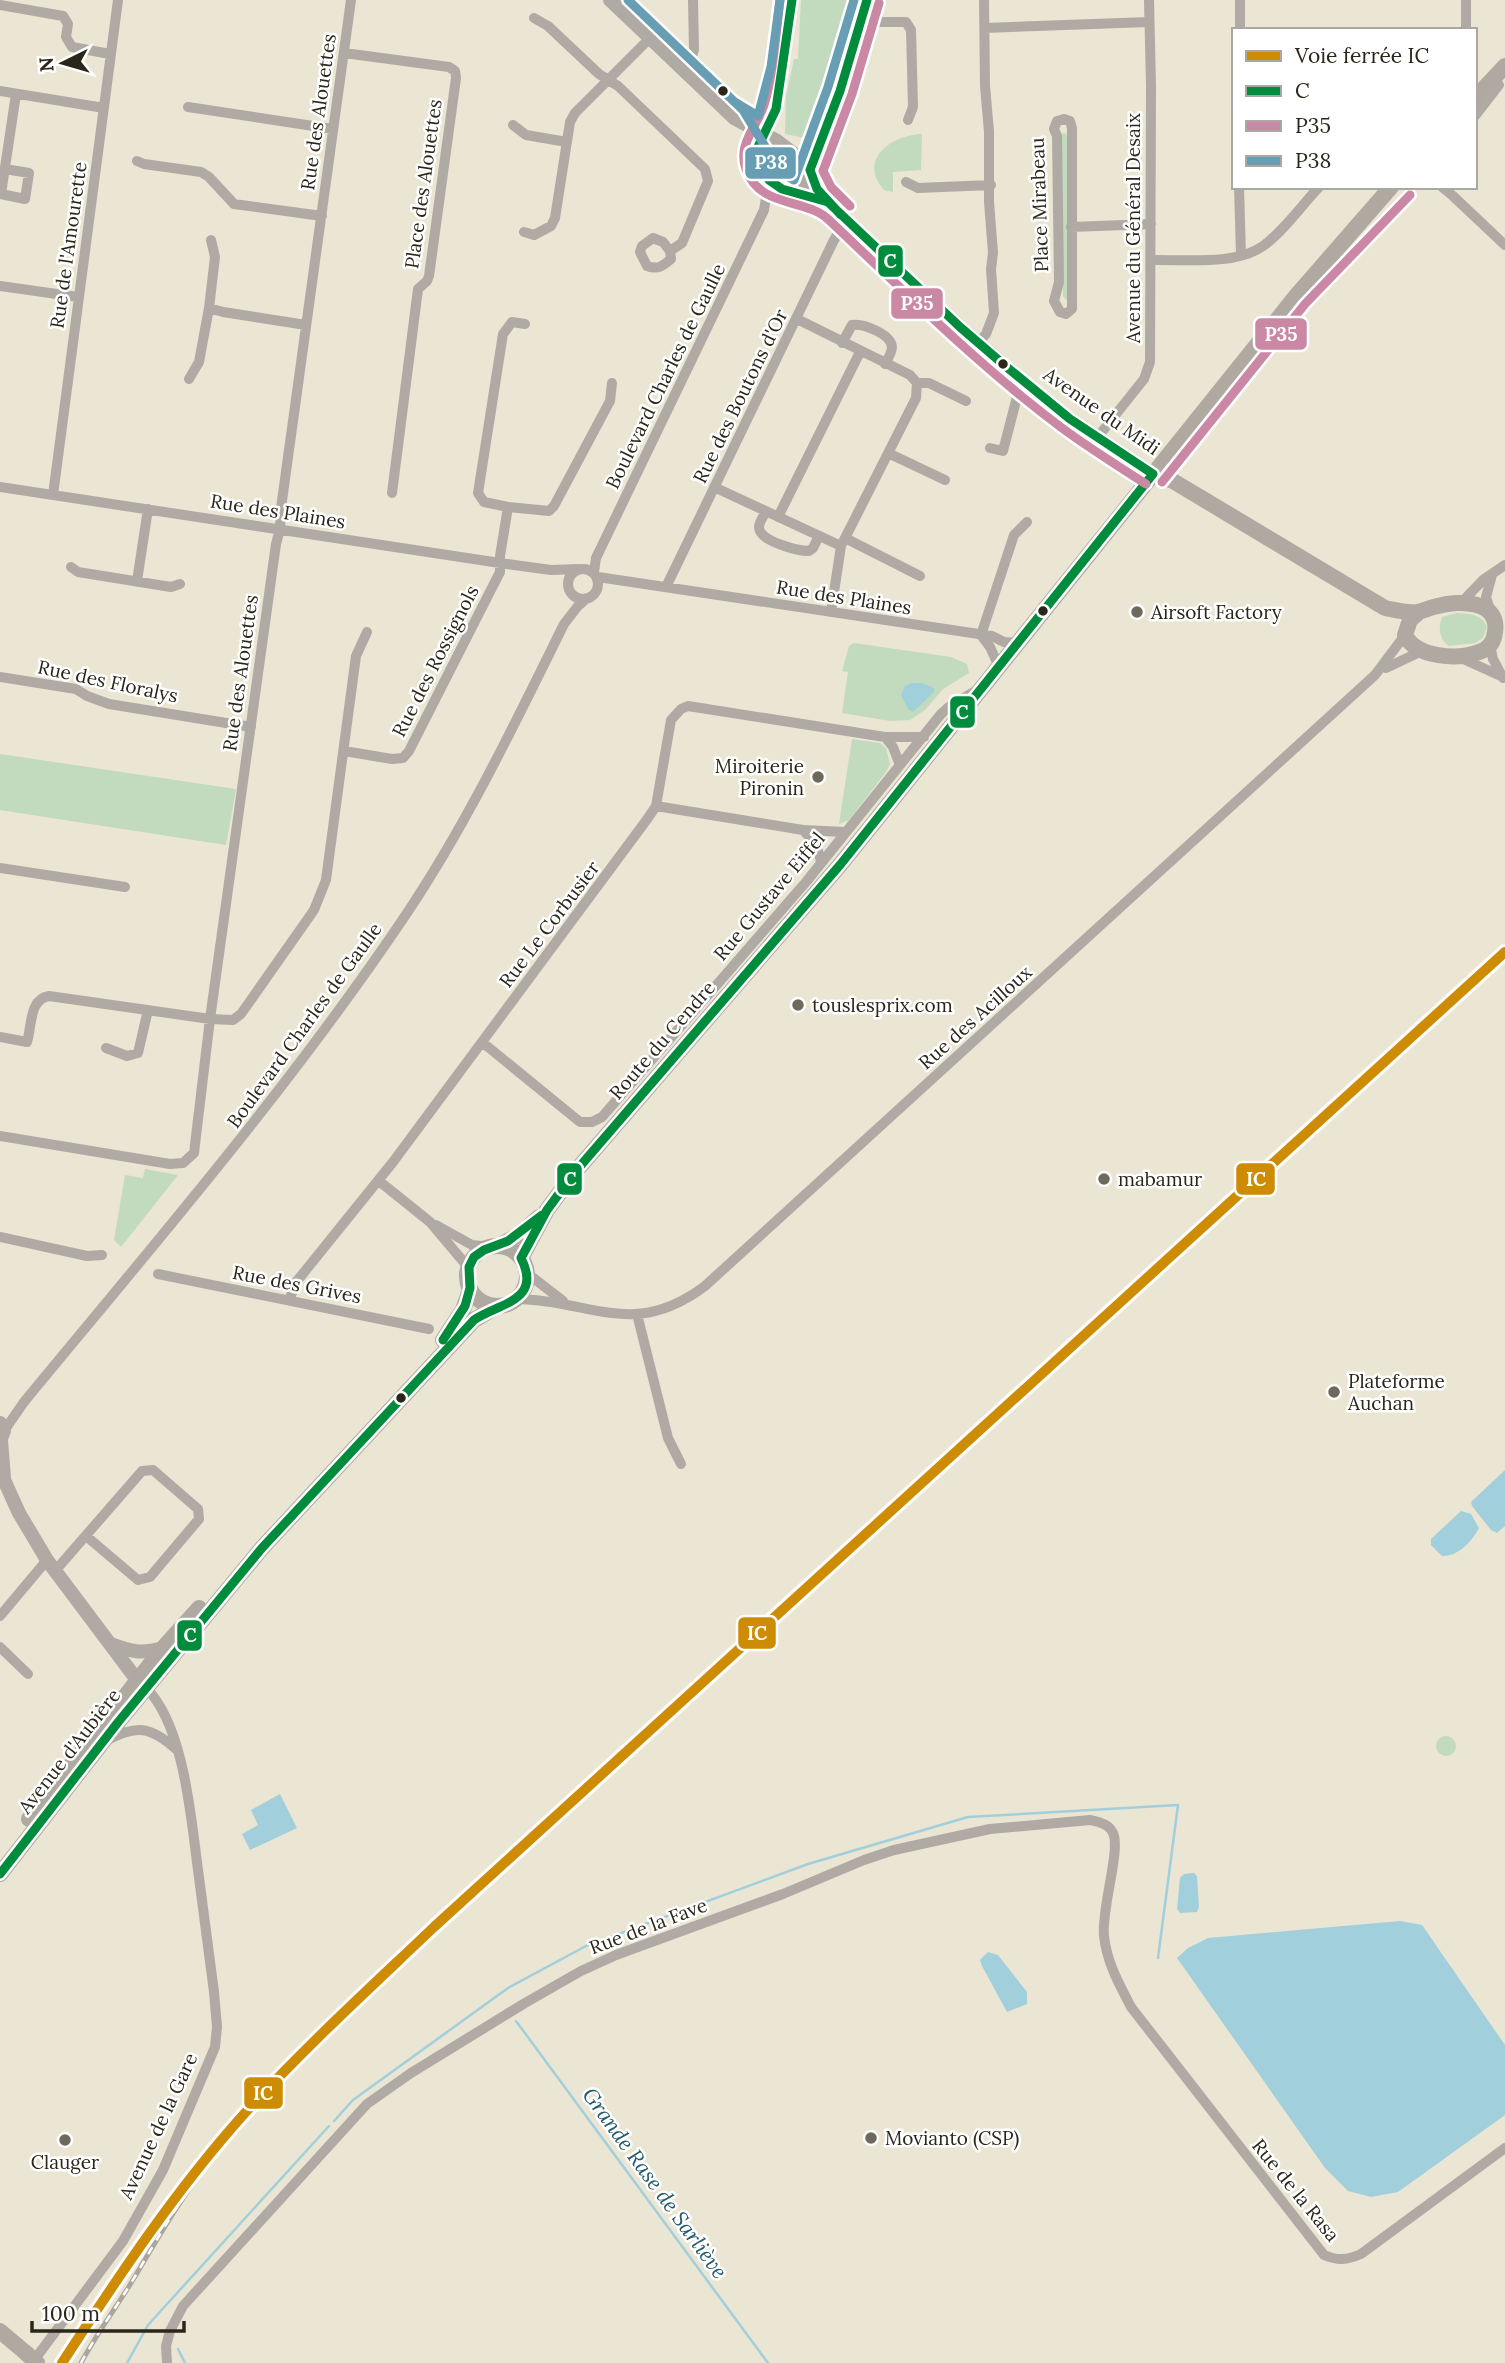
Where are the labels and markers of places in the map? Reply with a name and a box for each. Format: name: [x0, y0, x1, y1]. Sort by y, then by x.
unlabelled marker: [716, 84, 730, 98]
unlabelled marker: [996, 357, 1010, 371]
place label: Airsoft Factory: [1150, 600, 1282, 624]
unlabelled marker: [1036, 604, 1050, 618]
marker: Airsoft Factory: [1129, 604, 1145, 620]
place label: Miroiterie Pironin: [715, 754, 804, 800]
marker: Miroiterie Pironin: [810, 769, 826, 785]
place label: touslesprix.com: [812, 993, 953, 1017]
marker: touslesprix.com: [790, 997, 806, 1013]
place label: mabamur: [1118, 1167, 1203, 1191]
marker: mabamur: [1096, 1171, 1112, 1187]
place label: Plateforme Auchan: [1347, 1369, 1445, 1415]
marker: Plateforme Auchan: [1326, 1384, 1342, 1400]
unlabelled marker: [394, 1391, 408, 1405]
place label: Movianto (CSP): [885, 2126, 1019, 2151]
marker: Movianto (CSP): [863, 2130, 879, 2146]
marker: Clauger: [57, 2132, 73, 2148]
place label: Clauger: [31, 2150, 100, 2174]

